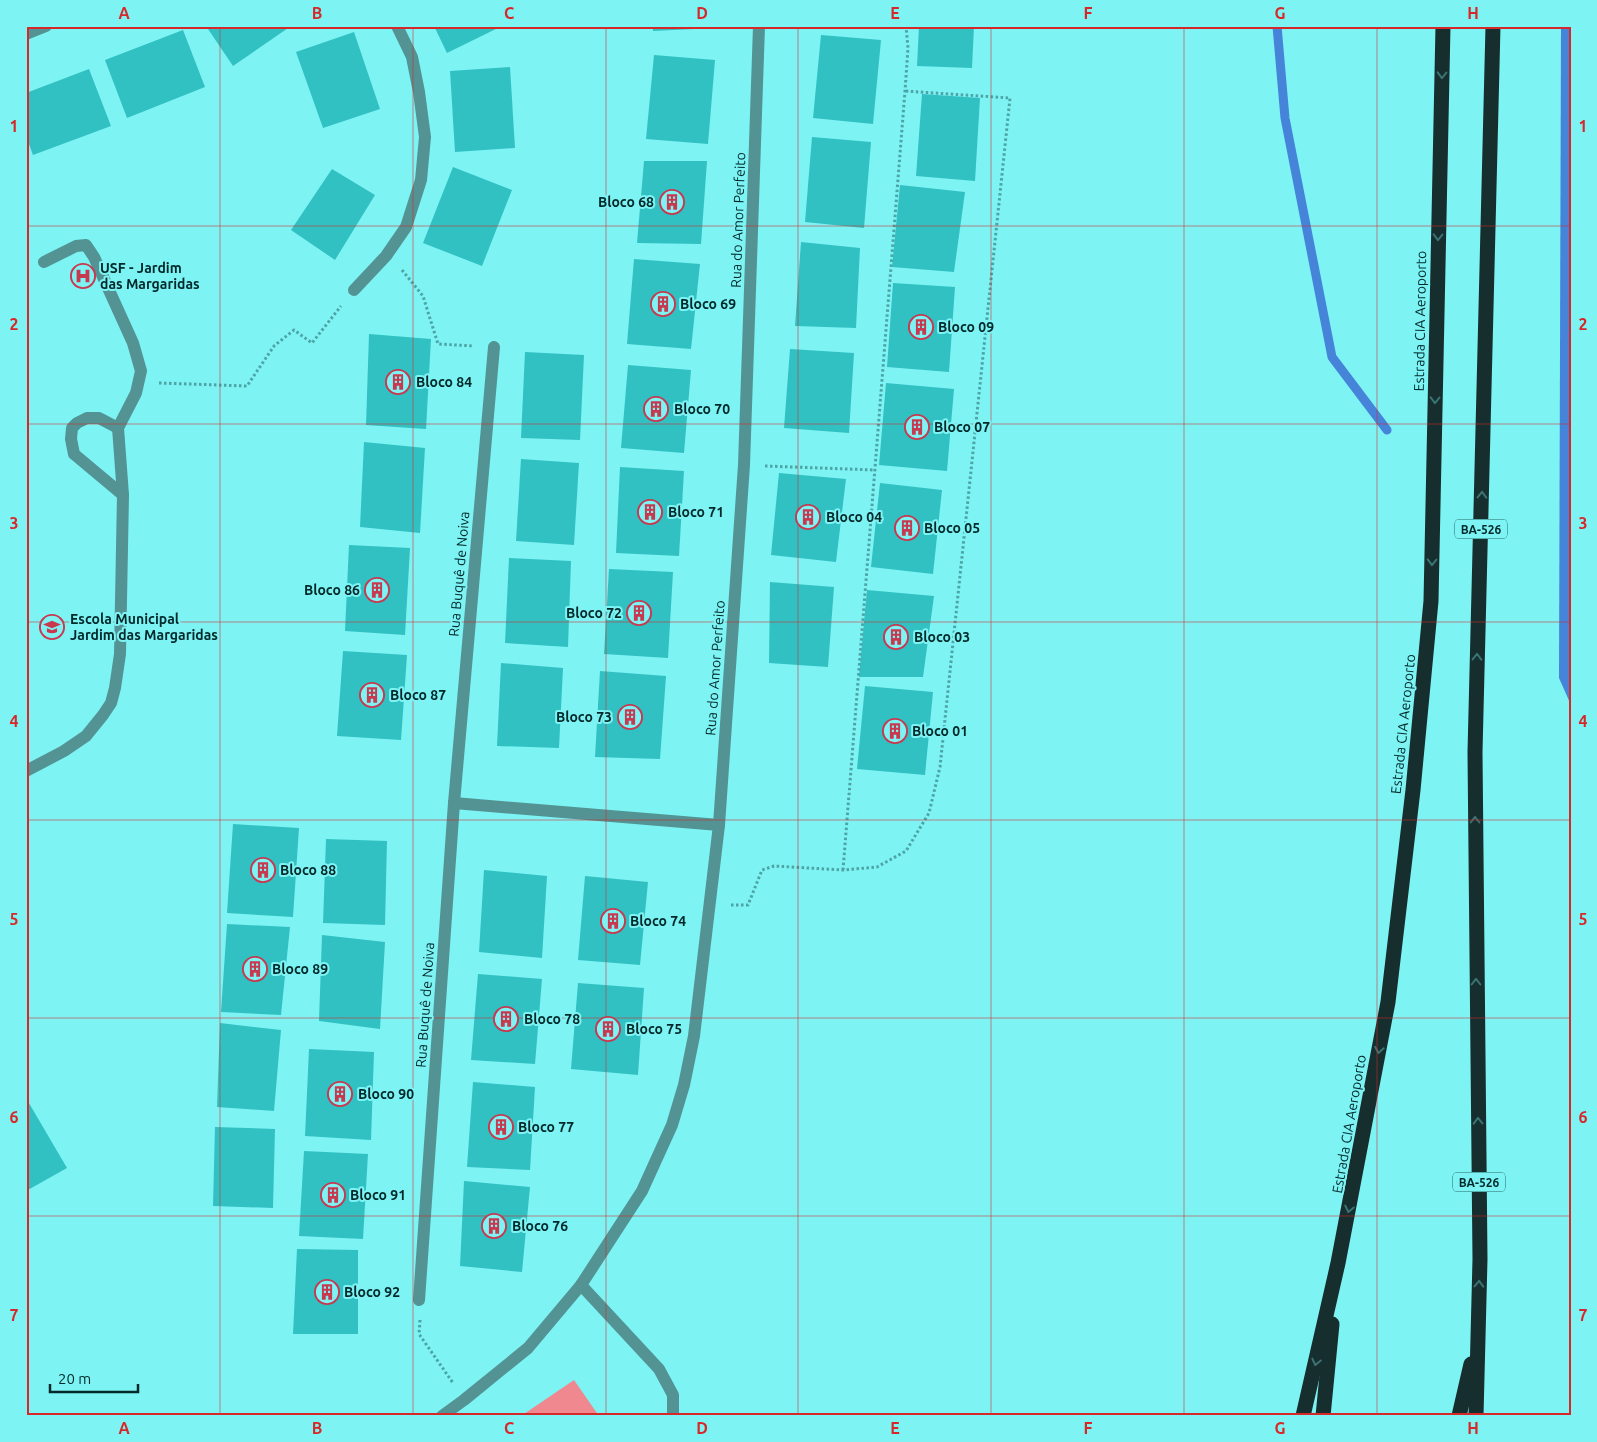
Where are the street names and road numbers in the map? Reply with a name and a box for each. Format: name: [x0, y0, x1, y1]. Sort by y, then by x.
street label: Rua do Amor Perfeito: [728, 152, 748, 288]
street label: Estrada CIA Aeroporto: [1411, 251, 1429, 391]
street label: Rua Buquê de Noiva: [446, 511, 472, 637]
road number: BA-526: [1455, 520, 1507, 538]
street label: Rua do Amor Perfeito: [702, 600, 728, 736]
street label: Estrada CIA Aeroporto: [1388, 653, 1418, 795]
street label: Rua Buquê de Noiva: [413, 942, 437, 1068]
street label: Estrada CIA Aeroporto: [1329, 1053, 1369, 1195]
road number: BA-526: [1453, 1172, 1505, 1192]

